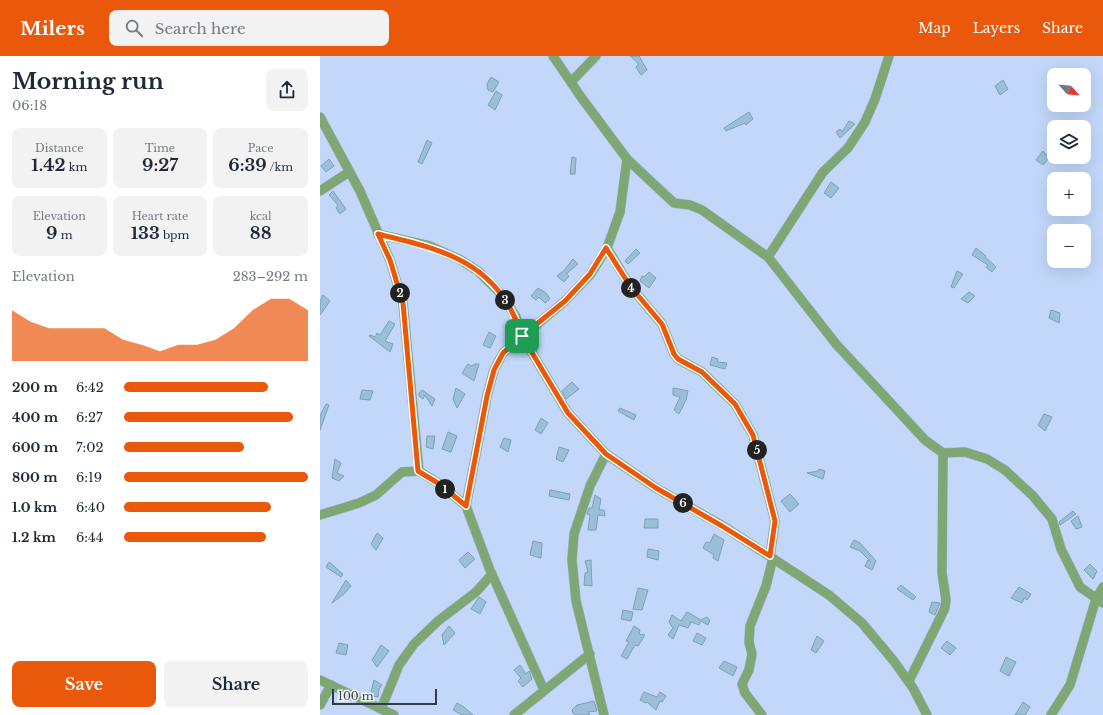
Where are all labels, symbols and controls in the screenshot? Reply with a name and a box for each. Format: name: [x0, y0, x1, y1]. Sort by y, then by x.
search box: [109, 10, 389, 46]
text: Milers: [20, 17, 85, 40]
icon: search: [123, 17, 145, 39]
text: Search here: [155, 19, 246, 38]
text: Map: [918, 19, 951, 37]
text: Layers: [973, 19, 1020, 37]
text: Share: [1042, 19, 1083, 37]
text: Morning run: [12, 68, 164, 95]
north arrow: [1047, 68, 1091, 112]
map controls: [1047, 68, 1091, 268]
button: share: [266, 69, 308, 111]
text: 06:18: [12, 97, 47, 114]
button: layers: [1047, 120, 1091, 164]
text: Distance: [35, 141, 84, 155]
text: Time: [145, 141, 175, 155]
text: Pace: [248, 141, 274, 155]
text: 1.42: [31, 155, 66, 176]
text: 9:27: [142, 155, 178, 176]
text: 6:39: [228, 155, 267, 176]
text: km: [66, 160, 87, 174]
text: /km: [267, 160, 293, 174]
button: +: [1047, 172, 1091, 216]
text: Elevation: [33, 209, 86, 223]
text: Heart rate: [132, 209, 188, 223]
text: kcal: [250, 209, 272, 223]
text: 9: [46, 223, 58, 244]
text: 133: [131, 223, 160, 244]
text: 88: [250, 223, 271, 244]
button: −: [1047, 224, 1091, 268]
text: m: [58, 228, 73, 242]
text: bpm: [160, 228, 189, 242]
text: Elevation: [12, 268, 75, 285]
text: 283–292 m: [233, 268, 308, 285]
pin: 4: [621, 278, 641, 298]
text: 4: [627, 281, 635, 295]
pin: 2: [390, 283, 410, 303]
text: 2: [396, 286, 404, 300]
pin: 3: [495, 290, 515, 310]
text: 3: [501, 293, 509, 307]
pin: [505, 319, 539, 353]
icon: arrive: [511, 325, 533, 347]
text: 200 m: [12, 379, 58, 396]
text: 6:42: [76, 379, 104, 396]
text: 400 m: [12, 409, 58, 426]
text: 6:27: [76, 409, 103, 426]
text: 600 m: [12, 439, 58, 456]
text: 7:02: [76, 439, 104, 456]
pin: 5: [747, 440, 767, 460]
text: 5: [754, 443, 760, 457]
text: 800 m: [12, 469, 58, 486]
text: 6:19: [76, 469, 102, 486]
pin: 1: [435, 479, 455, 499]
text: 1: [443, 482, 447, 496]
pin: 6: [673, 493, 693, 513]
text: 6: [679, 496, 687, 510]
text: 1.0 km: [12, 499, 57, 516]
text: 6:40: [76, 499, 105, 516]
text: 1.2 km: [12, 529, 56, 546]
text: 6:44: [76, 529, 103, 546]
button: Save: [12, 661, 156, 707]
button: Share: [164, 661, 308, 707]
scale bar: [332, 687, 437, 706]
text: 100 m: [338, 689, 374, 703]

